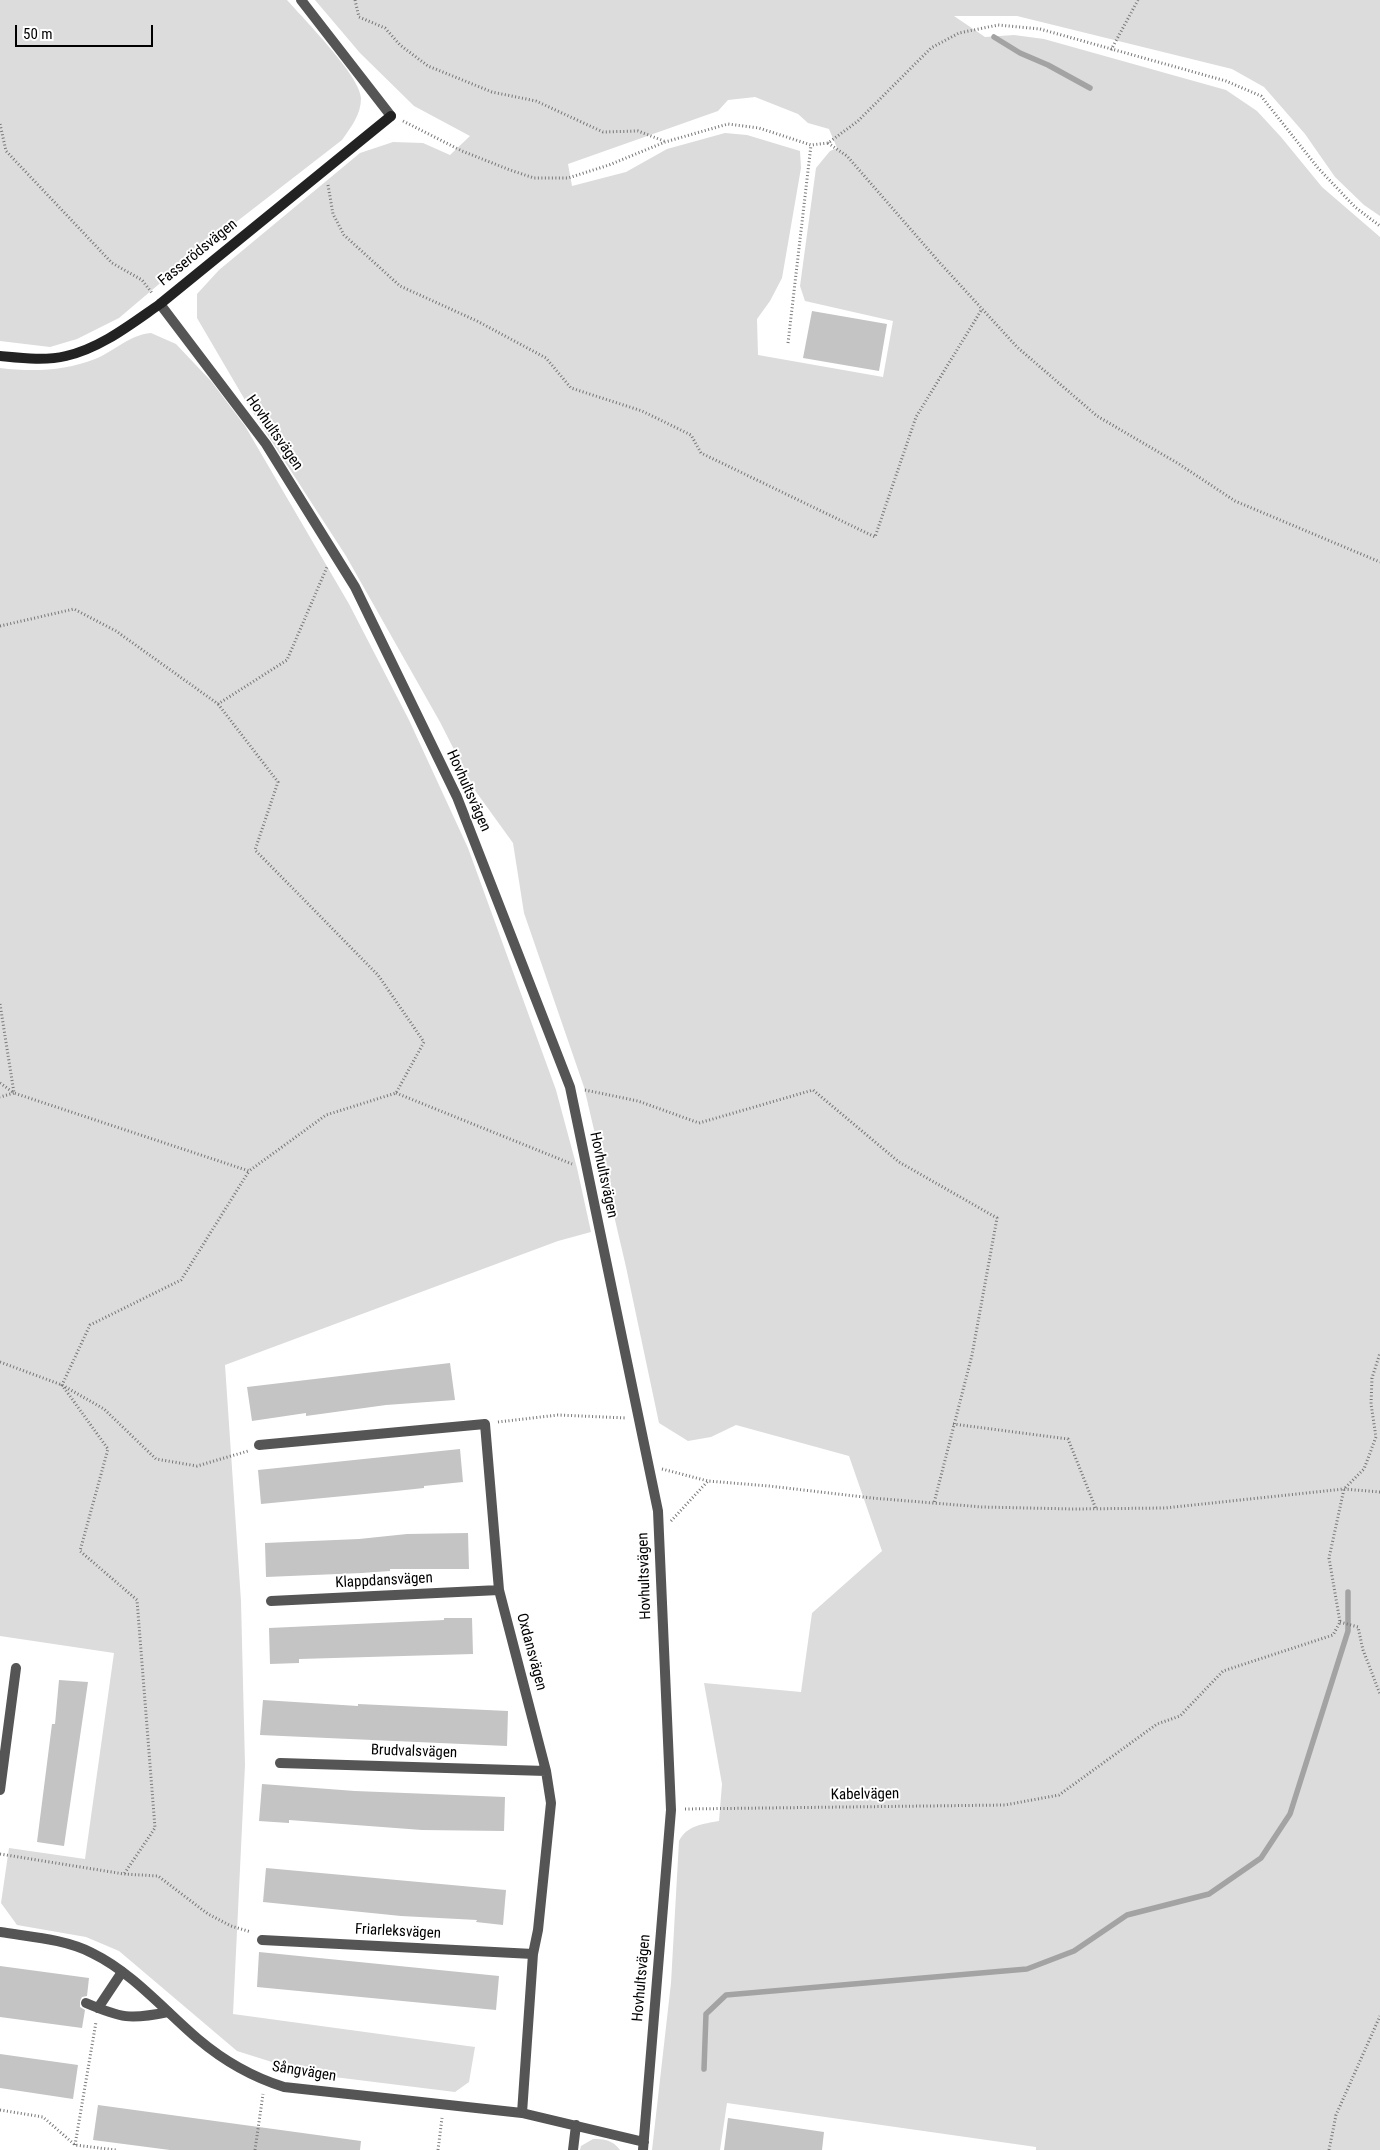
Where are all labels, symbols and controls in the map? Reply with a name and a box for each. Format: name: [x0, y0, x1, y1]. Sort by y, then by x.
scale bar: [18, 15, 155, 47]
text: 50 m: [23, 25, 53, 43]
street label: Fasserödsvägen: [155, 216, 241, 290]
street label: Hovhultsvägen: [242, 392, 306, 474]
street label: Hovhultsvägen: [442, 747, 494, 835]
street label: Hovhultsvägen: [585, 1130, 621, 1220]
street label: Hovhultsvägen: [634, 1532, 656, 1620]
street label: Klappdansvägen: [335, 1569, 433, 1593]
street label: Oxdansvägen: [512, 1611, 550, 1693]
street label: Brudvalsvägen: [371, 1741, 457, 1763]
street label: Kabelvägen: [831, 1785, 899, 1805]
street label: Friarleksvägen: [355, 1921, 441, 1943]
street label: Hovhultsvägen: [629, 1934, 655, 2022]
street label: Sångvägen: [271, 2058, 337, 2086]

